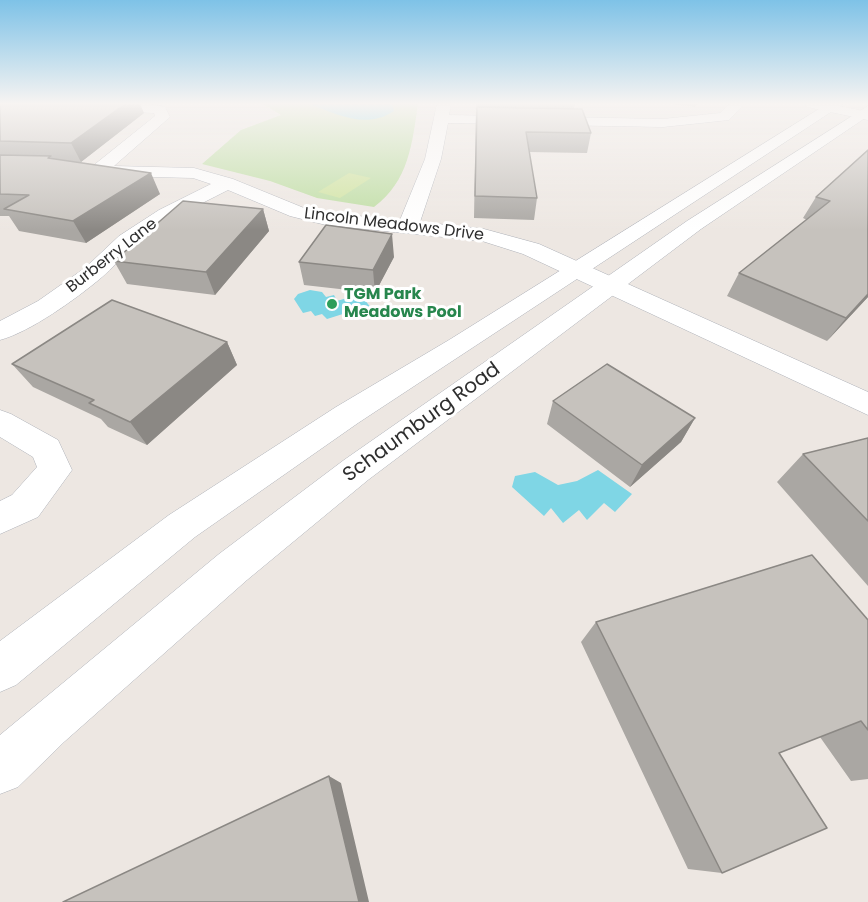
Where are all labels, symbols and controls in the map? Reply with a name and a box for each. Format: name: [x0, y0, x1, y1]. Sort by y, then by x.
street label: Lincoln Meadows Drive: [303, 204, 485, 246]
street label: Burberry Lane: [63, 215, 161, 297]
place label: TGM Park Meadows Pool: [344, 285, 462, 323]
marker: TGM Park Meadows Pool: [325, 297, 339, 311]
street label: Schaumburg Road: [339, 358, 505, 488]

